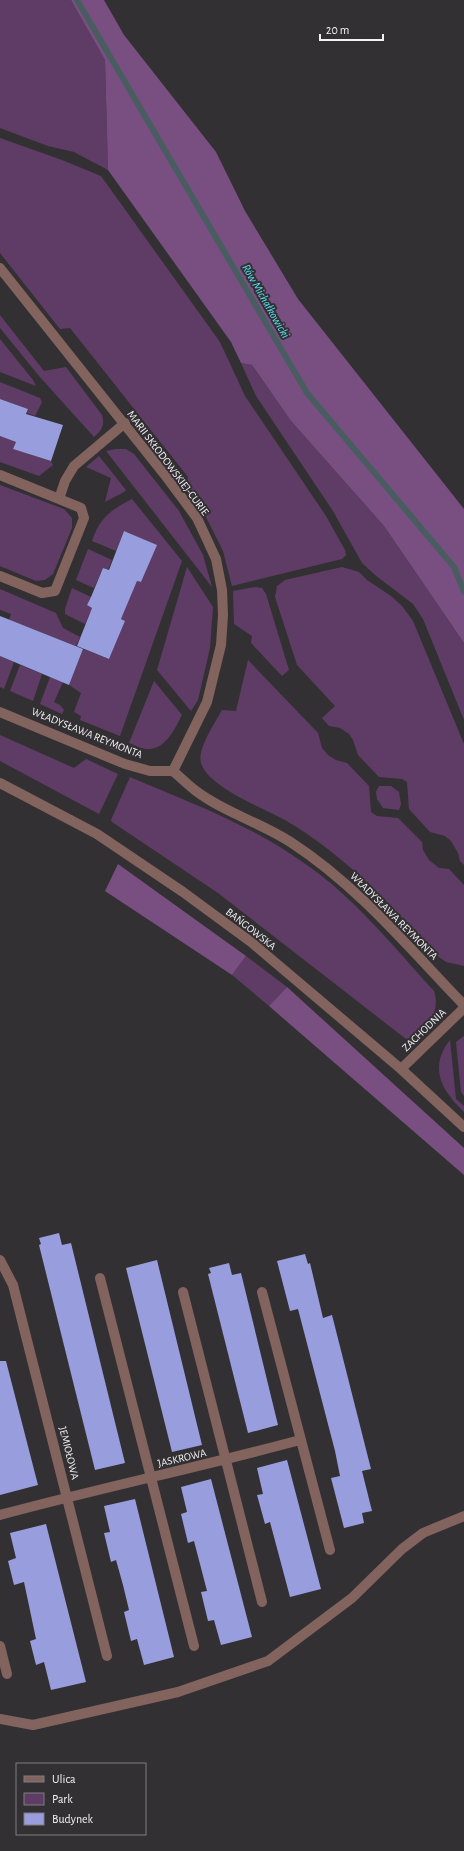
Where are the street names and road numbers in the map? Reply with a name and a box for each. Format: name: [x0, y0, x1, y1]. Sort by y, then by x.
street label: MARII SKŁODOWSKIEJ-CURIE: [125, 409, 211, 518]
street label: WŁADYSŁAWA REYMONTA: [30, 706, 145, 761]
street label: WŁADYSŁAWA REYMONTA: [348, 870, 440, 962]
street label: BAŃGOWSKA: [224, 905, 279, 952]
street label: ZACHODNIA: [400, 1006, 448, 1053]
street label: JEMIOŁOWA: [57, 1425, 81, 1481]
street label: JASKROWA: [157, 1447, 208, 1469]

